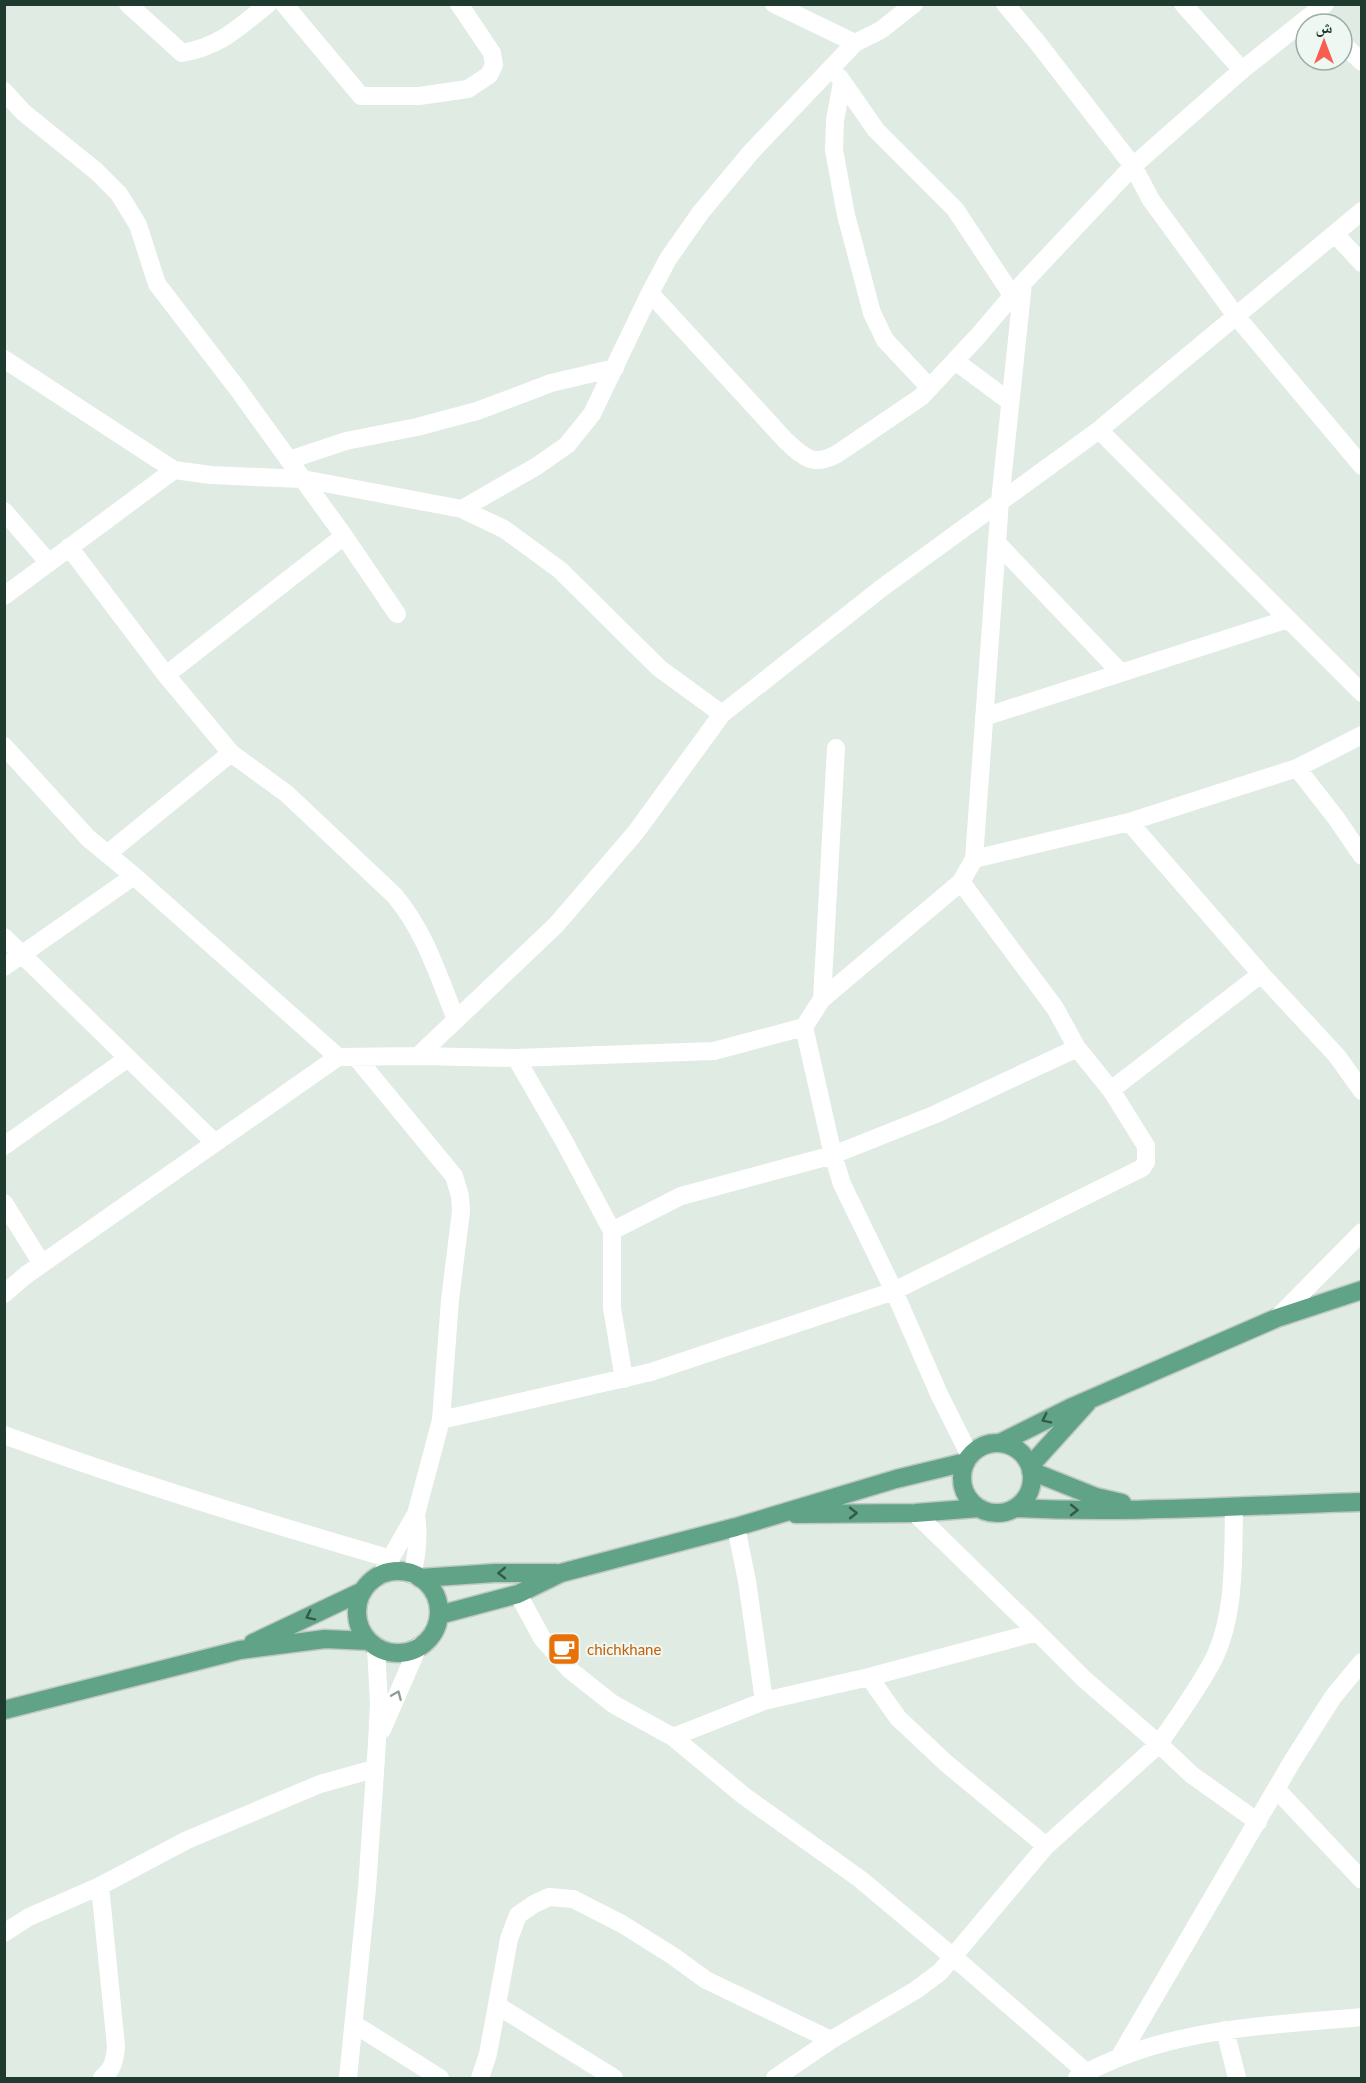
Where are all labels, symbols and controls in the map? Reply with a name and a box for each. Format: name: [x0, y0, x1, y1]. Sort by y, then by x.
north arrow: [1294, 12, 1354, 72]
text: ش: [1316, 17, 1333, 37]
one-way arrow: [1041, 1412, 1052, 1424]
one-way arrow: [1070, 1504, 1079, 1517]
one-way arrow: [849, 1507, 858, 1519]
one-way arrow: [498, 1567, 507, 1580]
one-way arrow: [305, 1609, 316, 1621]
cafe icon: chichkhane: [546, 1631, 582, 1667]
place label: chichkhane: [587, 1640, 661, 1658]
one-way arrow: [390, 1691, 402, 1702]

